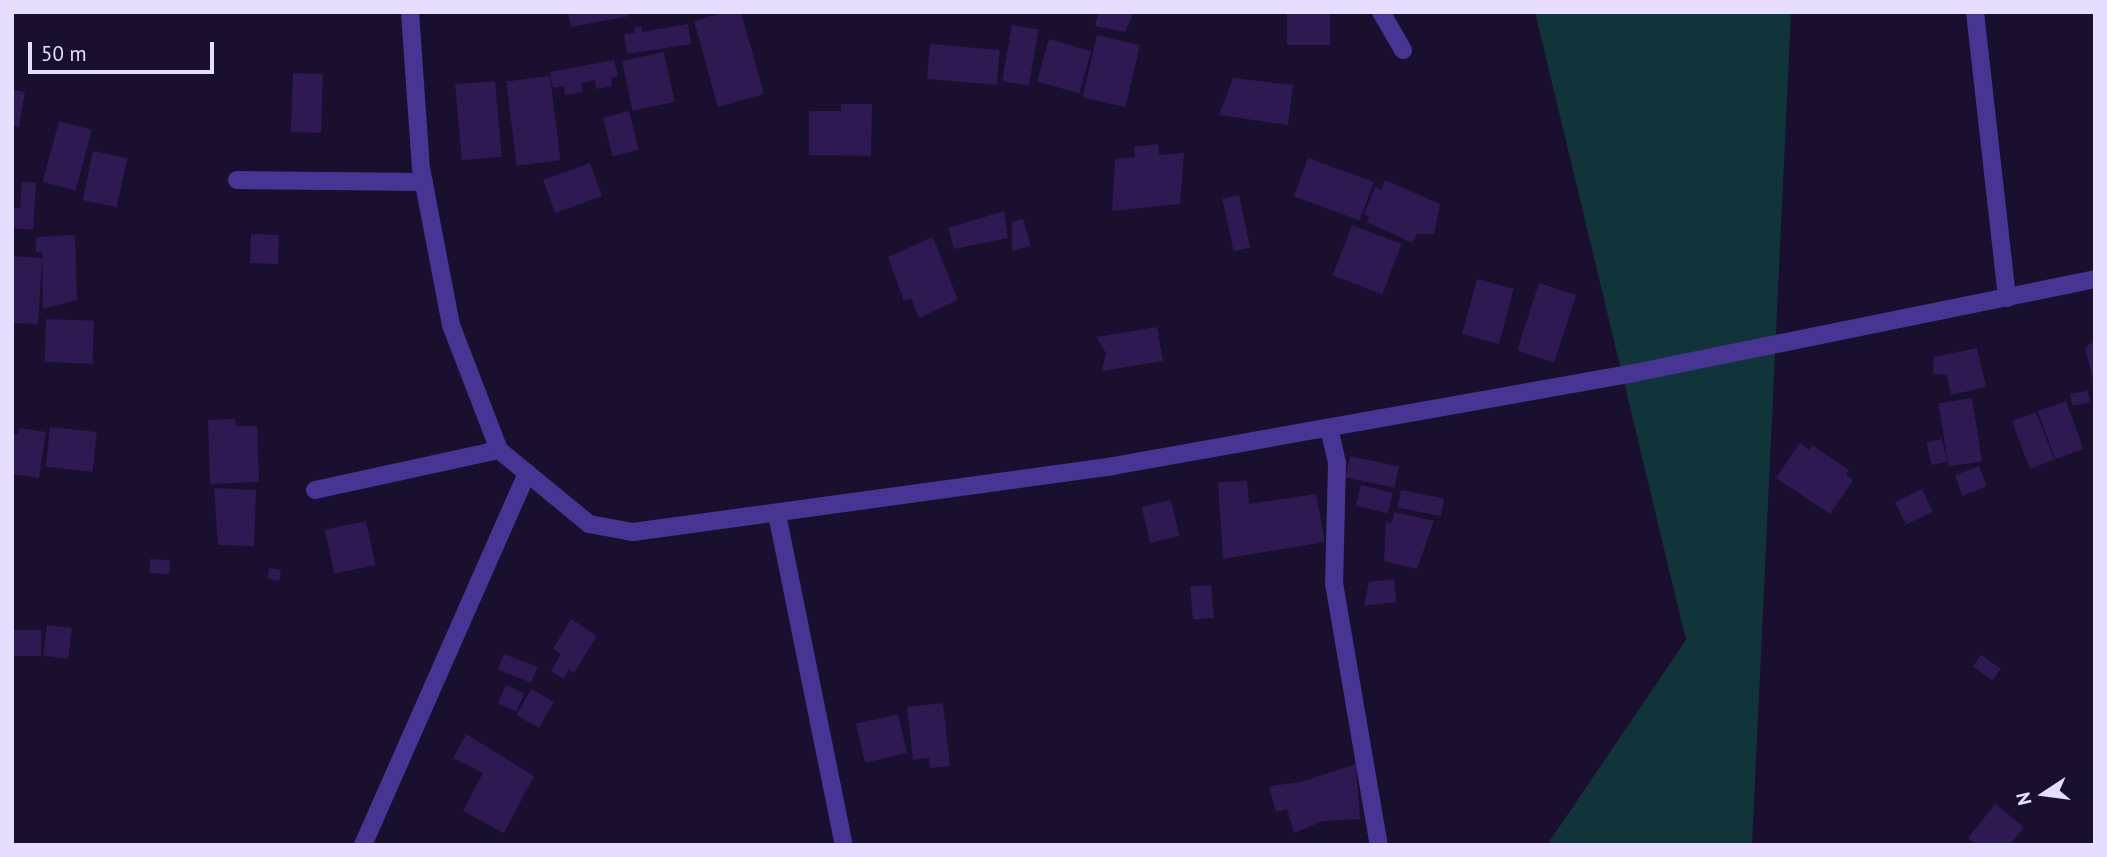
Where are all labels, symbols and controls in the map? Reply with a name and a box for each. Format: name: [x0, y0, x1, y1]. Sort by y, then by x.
scale bar: [32, 28, 217, 72]
text: 50 m: [41, 40, 87, 67]
north arrow: [2009, 759, 2079, 829]
text: N: [2010, 790, 2037, 808]

